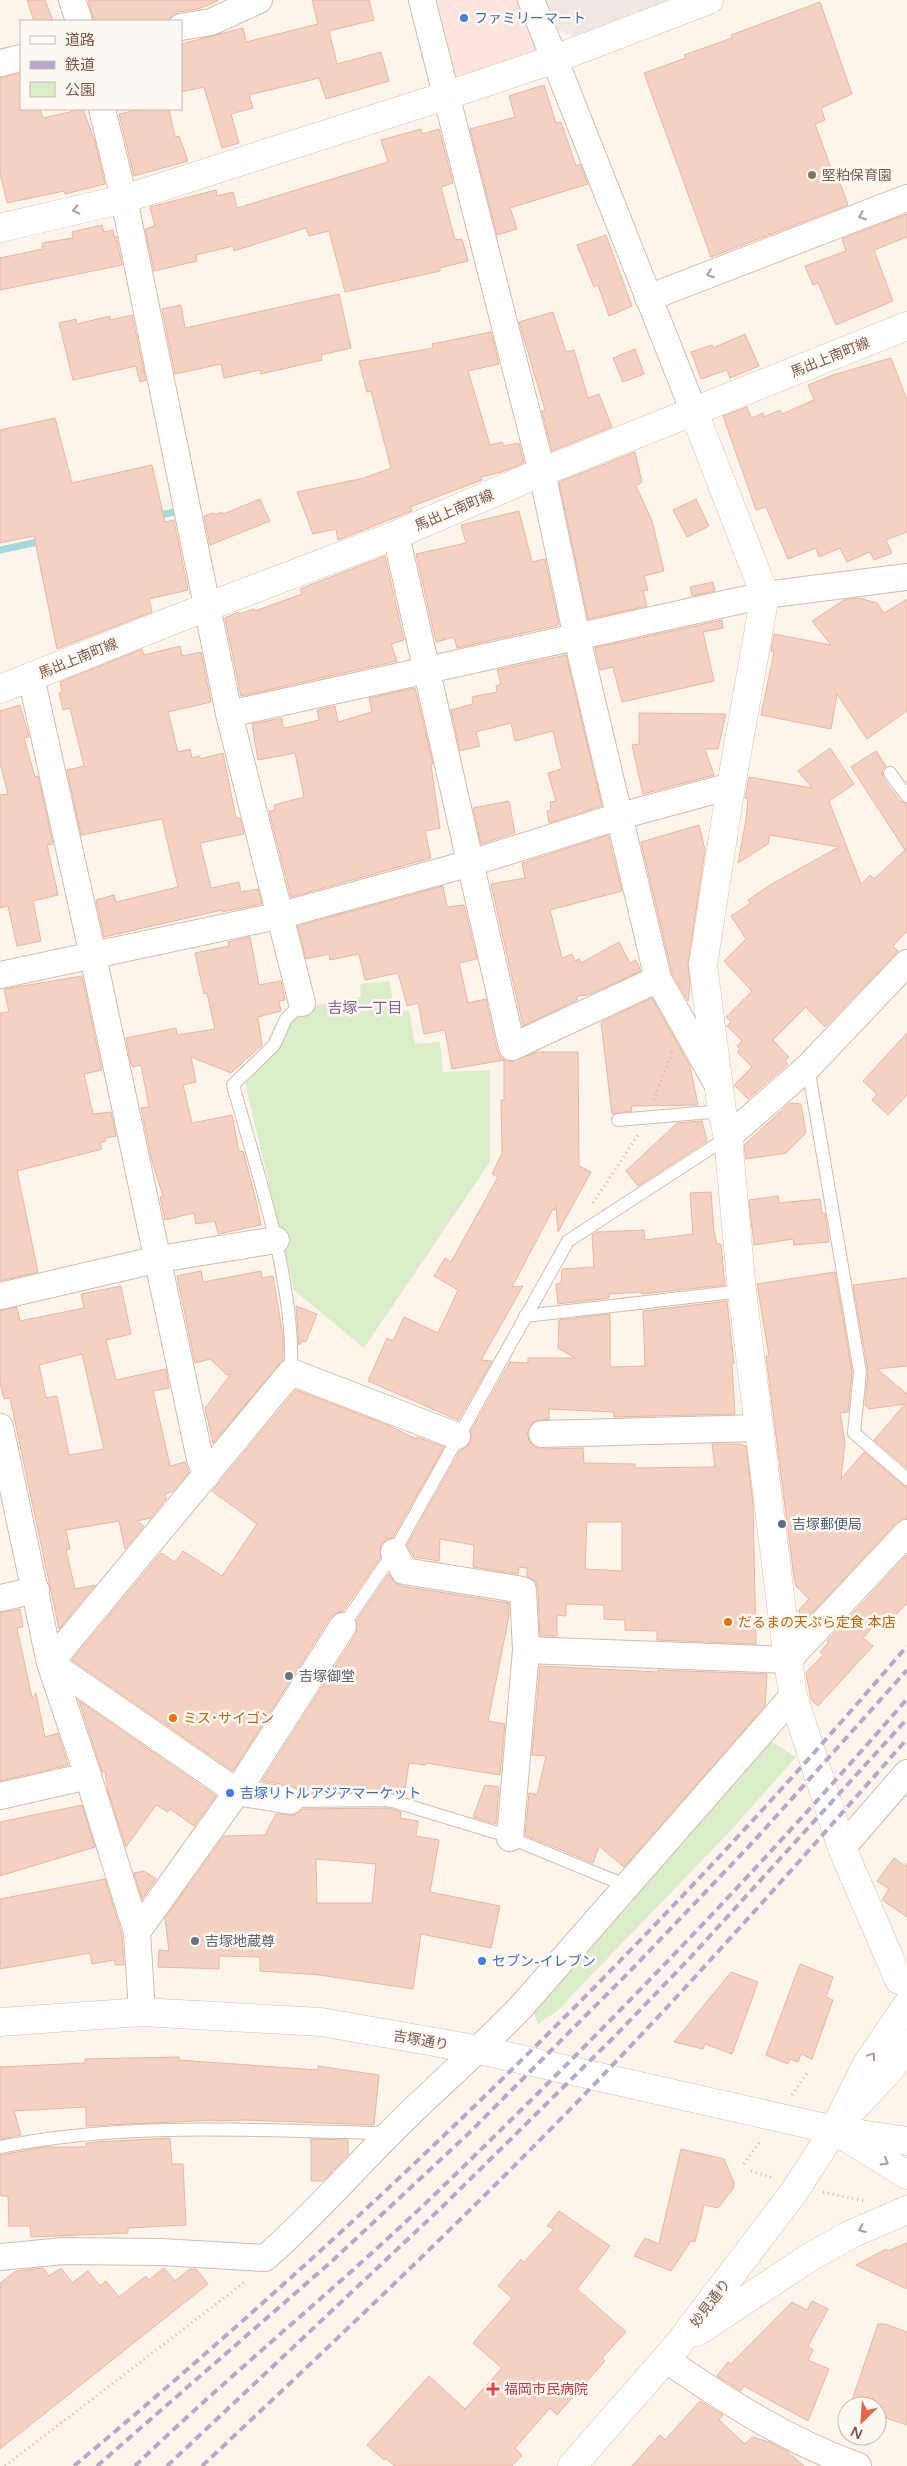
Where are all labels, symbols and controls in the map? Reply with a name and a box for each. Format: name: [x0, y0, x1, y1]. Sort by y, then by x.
place label: ファミリーマート: [474, 10, 586, 27]
marker: ファミリーマート: [458, 12, 470, 24]
legend: [20, 20, 182, 110]
text: 道路: [65, 31, 95, 49]
text: 鉄道: [65, 56, 95, 74]
text: 公園: [65, 81, 95, 99]
place label: 堅粕保育園: [822, 167, 892, 184]
marker: 堅粕保育園: [806, 169, 818, 181]
one-way arrow: [72, 204, 81, 215]
one-way arrow: [858, 210, 866, 220]
one-way arrow: [706, 268, 715, 279]
street label: 馬出上南町線: [788, 334, 872, 381]
street label: 馬出上南町線: [412, 486, 496, 535]
street label: 馬出上南町線: [36, 635, 120, 682]
district label: 吉塚一丁目: [327, 999, 403, 1017]
place label: 吉塚郵便局: [792, 1516, 862, 1533]
marker: 吉塚郵便局: [776, 1518, 788, 1530]
place label: だるまの天ぷら定食 本店: [738, 1614, 896, 1631]
marker: だるまの天ぷら定食 本店: [722, 1616, 734, 1628]
place label: 吉塚御堂: [299, 1668, 355, 1685]
marker: 吉塚御堂: [283, 1670, 295, 1682]
place label: ミス･サイゴン: [183, 1710, 274, 1727]
marker: ミス･サイゴン: [167, 1712, 179, 1724]
place label: 吉塚リトルアジアマーケット: [240, 1785, 421, 1802]
marker: 吉塚リトルアジアマーケット: [224, 1787, 236, 1799]
place label: 吉塚地蔵尊: [205, 1933, 275, 1950]
marker: 吉塚地蔵尊: [189, 1935, 201, 1947]
place label: セブン-イレブン: [492, 1953, 596, 1970]
marker: セブン-イレブン: [476, 1955, 488, 1967]
street label: 吉塚通り: [392, 2027, 450, 2054]
one-way arrow: [866, 2052, 875, 2062]
one-way arrow: [880, 2155, 889, 2165]
one-way arrow: [858, 2223, 867, 2234]
street label: 妙見通り: [687, 2276, 734, 2331]
place label: 福岡市民病院: [504, 2381, 588, 2398]
marker: 福岡市民病院: [486, 2382, 500, 2396]
north arrow: [837, 2396, 887, 2446]
text: N: [848, 2422, 865, 2442]

